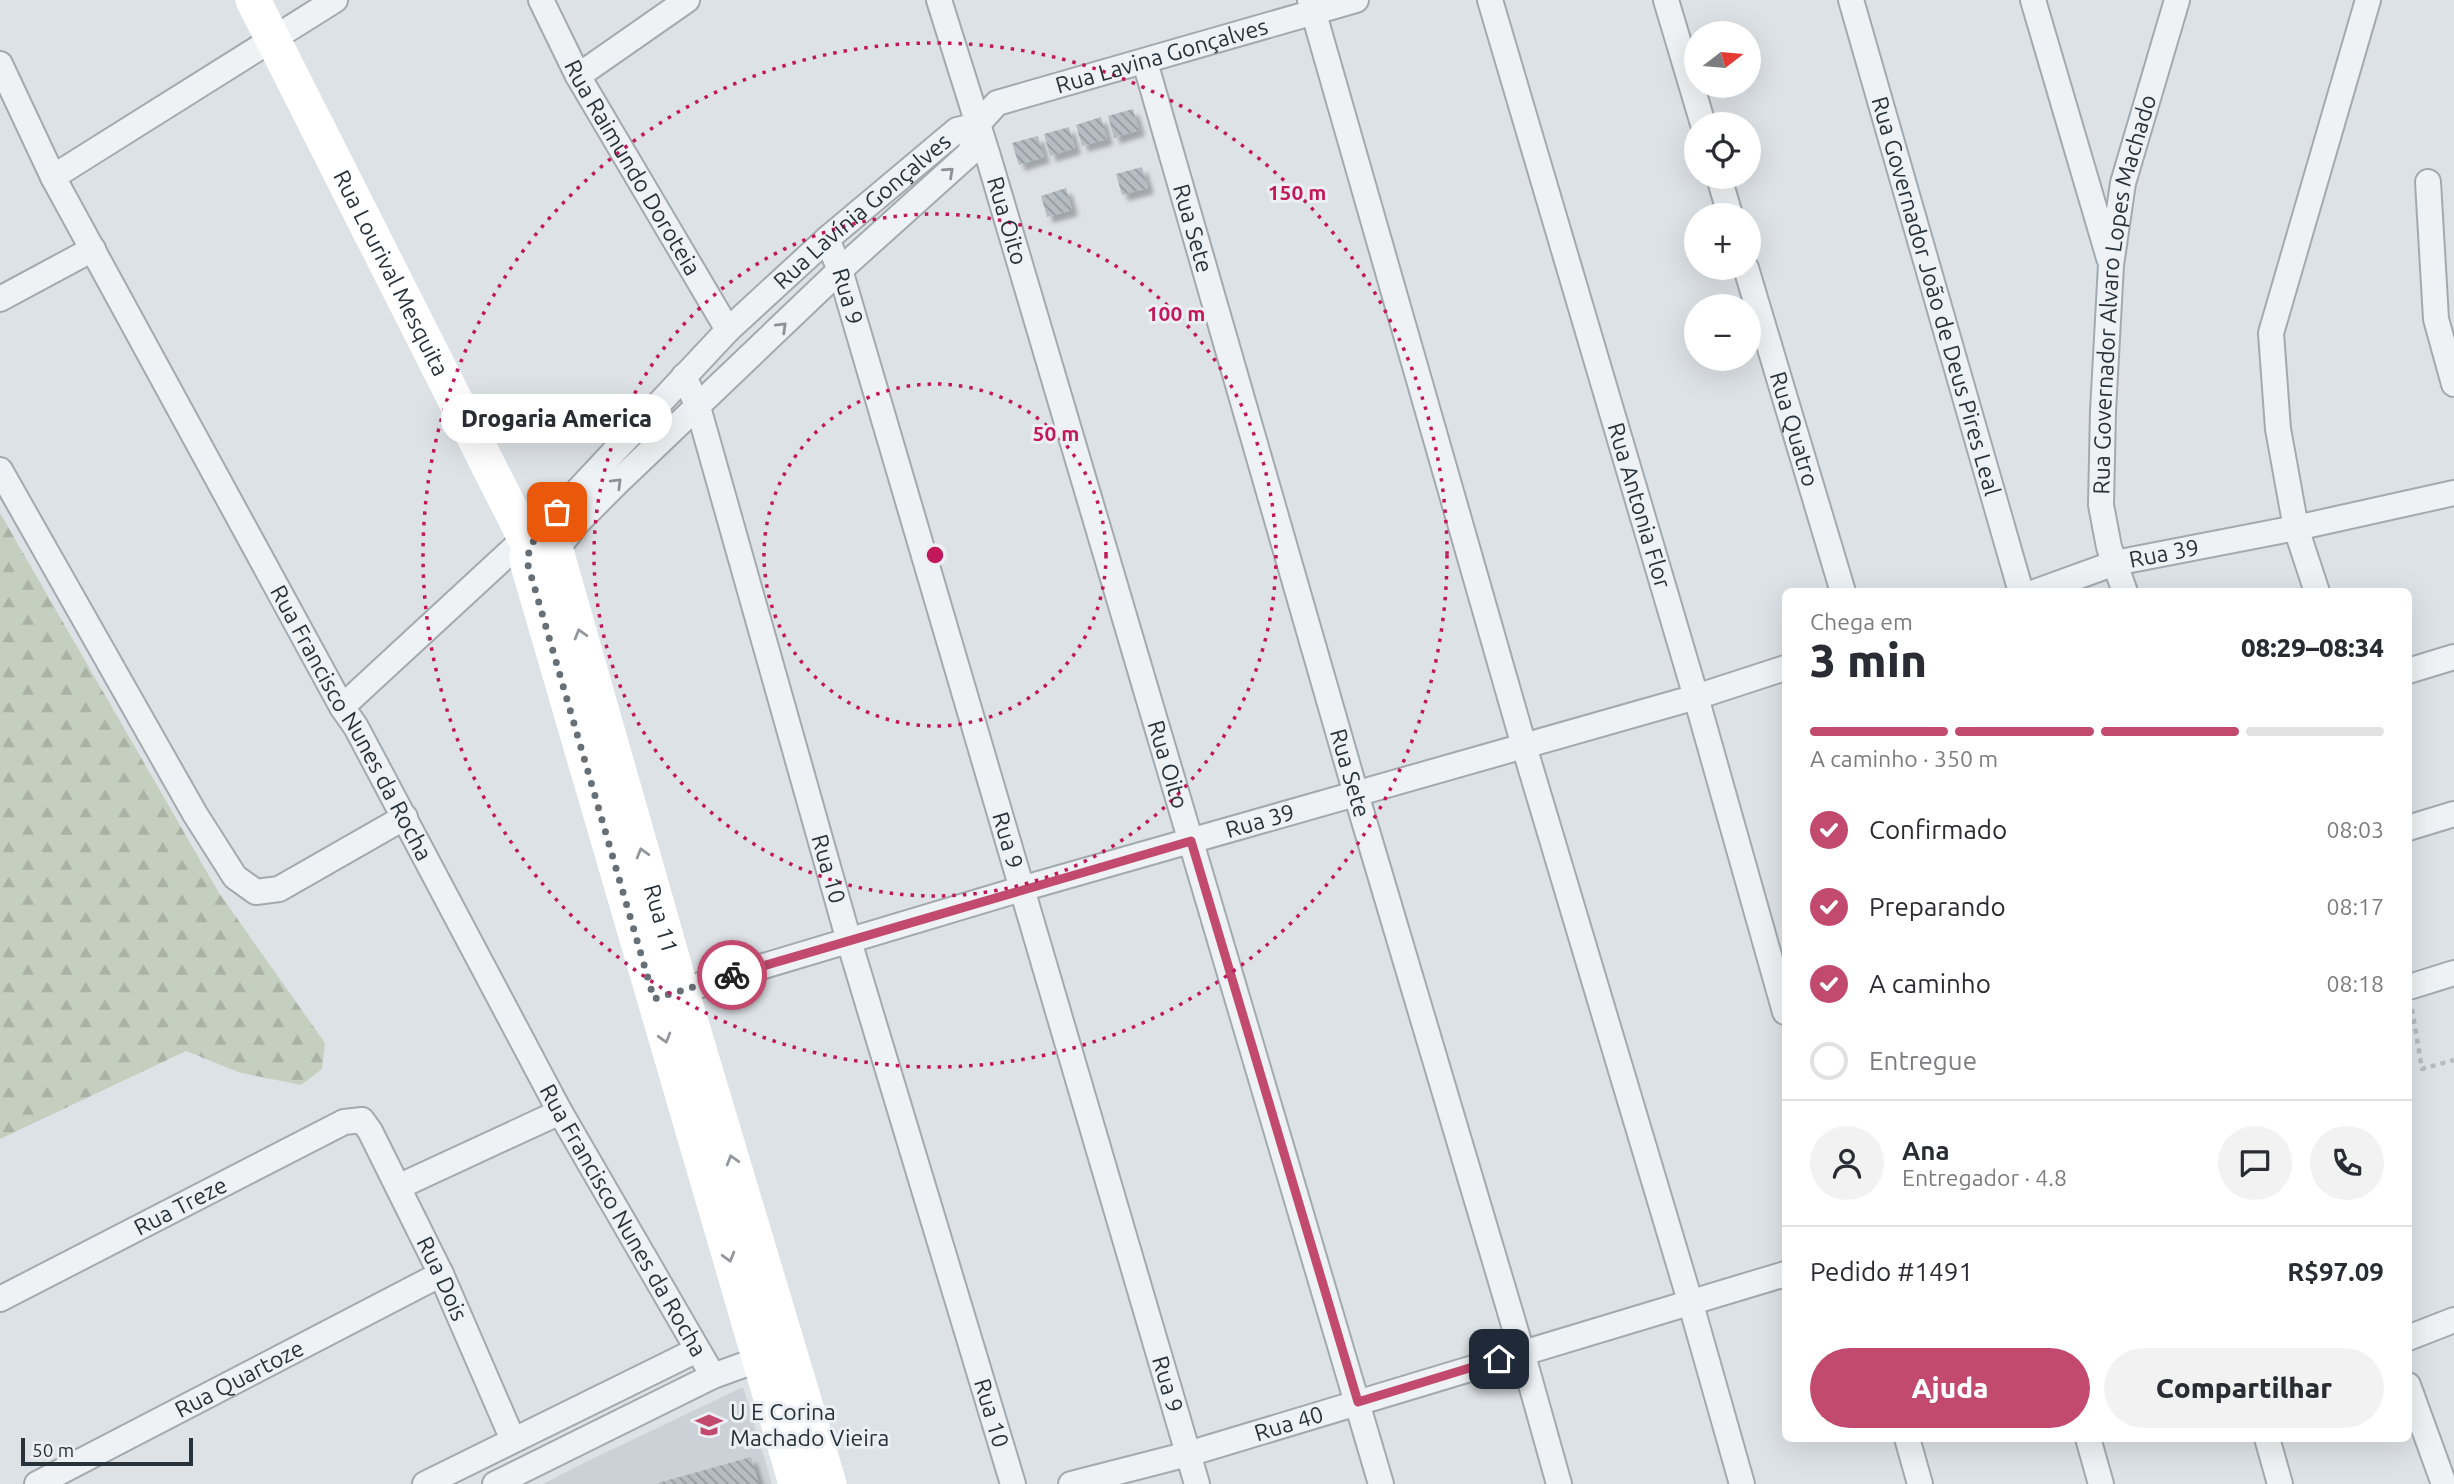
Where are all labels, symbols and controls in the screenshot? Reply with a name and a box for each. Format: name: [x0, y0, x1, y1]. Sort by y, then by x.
street label: Rua Lavina Gonçalves: [1053, 13, 1270, 98]
north arrow: [1684, 21, 1760, 98]
map controls: [1684, 21, 1761, 371]
street label: Rua Raimundo Doroteia: [560, 56, 706, 280]
street label: Rua Governador Alvaro Lopes Machado: [2088, 92, 2160, 495]
street label: Rua Governador João de Deus Pires Leal: [1867, 93, 2006, 498]
button: locate: [1684, 112, 1761, 189]
street label: Rua Lavínia Gonçalves: [768, 128, 955, 294]
street label: Rua Lourival Mesquita: [329, 166, 454, 380]
one-way arrow: [941, 168, 954, 181]
street label: Rua Oito: [983, 174, 1032, 268]
text: 150 m: [1268, 180, 1326, 204]
street label: Rua Sete: [1169, 181, 1218, 275]
button: +: [1684, 203, 1761, 280]
street label: Rua 9: [828, 265, 868, 327]
button: −: [1684, 294, 1761, 371]
text: 100 m: [1147, 301, 1205, 325]
one-way arrow: [773, 322, 786, 335]
street label: Rua Quatro: [1766, 368, 1824, 489]
callout: Drogaria America: [442, 393, 672, 442]
text: Drogaria America: [461, 406, 652, 431]
street label: Rua Antonia Flor: [1604, 420, 1676, 591]
text: 50 m: [1033, 421, 1079, 445]
one-way arrow: [608, 479, 621, 492]
pin: [527, 482, 587, 542]
icon: bag: [538, 493, 576, 531]
street label: Rua 39: [2127, 534, 2201, 572]
centre of rings: [923, 543, 947, 567]
street label: Rua Francisco Nunes da Rocha: [266, 581, 437, 865]
text: Chega em: [1810, 609, 1913, 634]
one-way arrow: [574, 628, 589, 640]
text: 08:29–08:34: [2241, 633, 2384, 662]
text: 3 min: [1810, 634, 1927, 686]
street label: Rua Oito: [1144, 717, 1193, 811]
street label: Rua Sete: [1326, 726, 1375, 820]
text: A caminho · 350 m: [1810, 746, 1998, 771]
street label: Rua 39: [1222, 799, 1297, 842]
street label: Rua 9: [988, 809, 1028, 871]
icon: check: [1810, 811, 1848, 849]
text: Confirmado: [1869, 815, 2007, 844]
text: 08:03: [2326, 817, 2384, 842]
street label: Rua 10: [807, 831, 851, 906]
one-way arrow: [636, 847, 651, 859]
street label: Rua 11: [640, 881, 683, 956]
icon: check: [1810, 888, 1848, 926]
text: Preparando: [1869, 892, 2006, 921]
text: 08:17: [2326, 894, 2384, 919]
courier: [697, 940, 767, 1010]
icon: bike: [713, 956, 751, 994]
icon: check: [1810, 965, 1848, 1003]
text: A caminho: [1869, 969, 1991, 998]
text: 08:18: [2326, 971, 2384, 996]
one-way arrow: [657, 1032, 672, 1044]
text: Entregue: [1869, 1046, 1977, 1075]
street label: Rua Francisco Nunes da Rocha: [535, 1080, 712, 1361]
button: person: [1810, 1126, 1884, 1200]
button: chat: [2218, 1126, 2292, 1200]
button: phone: [2310, 1126, 2384, 1200]
text: Ana: [1902, 1136, 1950, 1165]
one-way arrow: [725, 1155, 740, 1167]
text: Entregador · 4.8: [1902, 1165, 2067, 1190]
street label: Rua Treze: [130, 1171, 231, 1240]
street label: Rua Dois: [412, 1232, 473, 1324]
one-way arrow: [720, 1250, 735, 1262]
text: Pedido #1491: [1810, 1257, 1973, 1286]
text: R$97.09: [2287, 1257, 2384, 1286]
pin: [1469, 1329, 1529, 1389]
street label: Rua Quartoze: [171, 1335, 308, 1422]
icon: home: [1480, 1340, 1518, 1378]
button: Ajuda: [1810, 1348, 2090, 1428]
button: Compartilhar: [2104, 1348, 2384, 1428]
street label: Rua 9: [1148, 1353, 1188, 1415]
street label: Rua 10: [970, 1375, 1014, 1450]
place label: U E Corina Machado Vieira: [730, 1399, 889, 1450]
street label: Rua 40: [1251, 1401, 1326, 1445]
school or university icon: U E Corina Machado Vieira: [694, 1410, 724, 1440]
scale bar: [21, 1435, 192, 1467]
text: 50 m: [32, 1439, 74, 1461]

